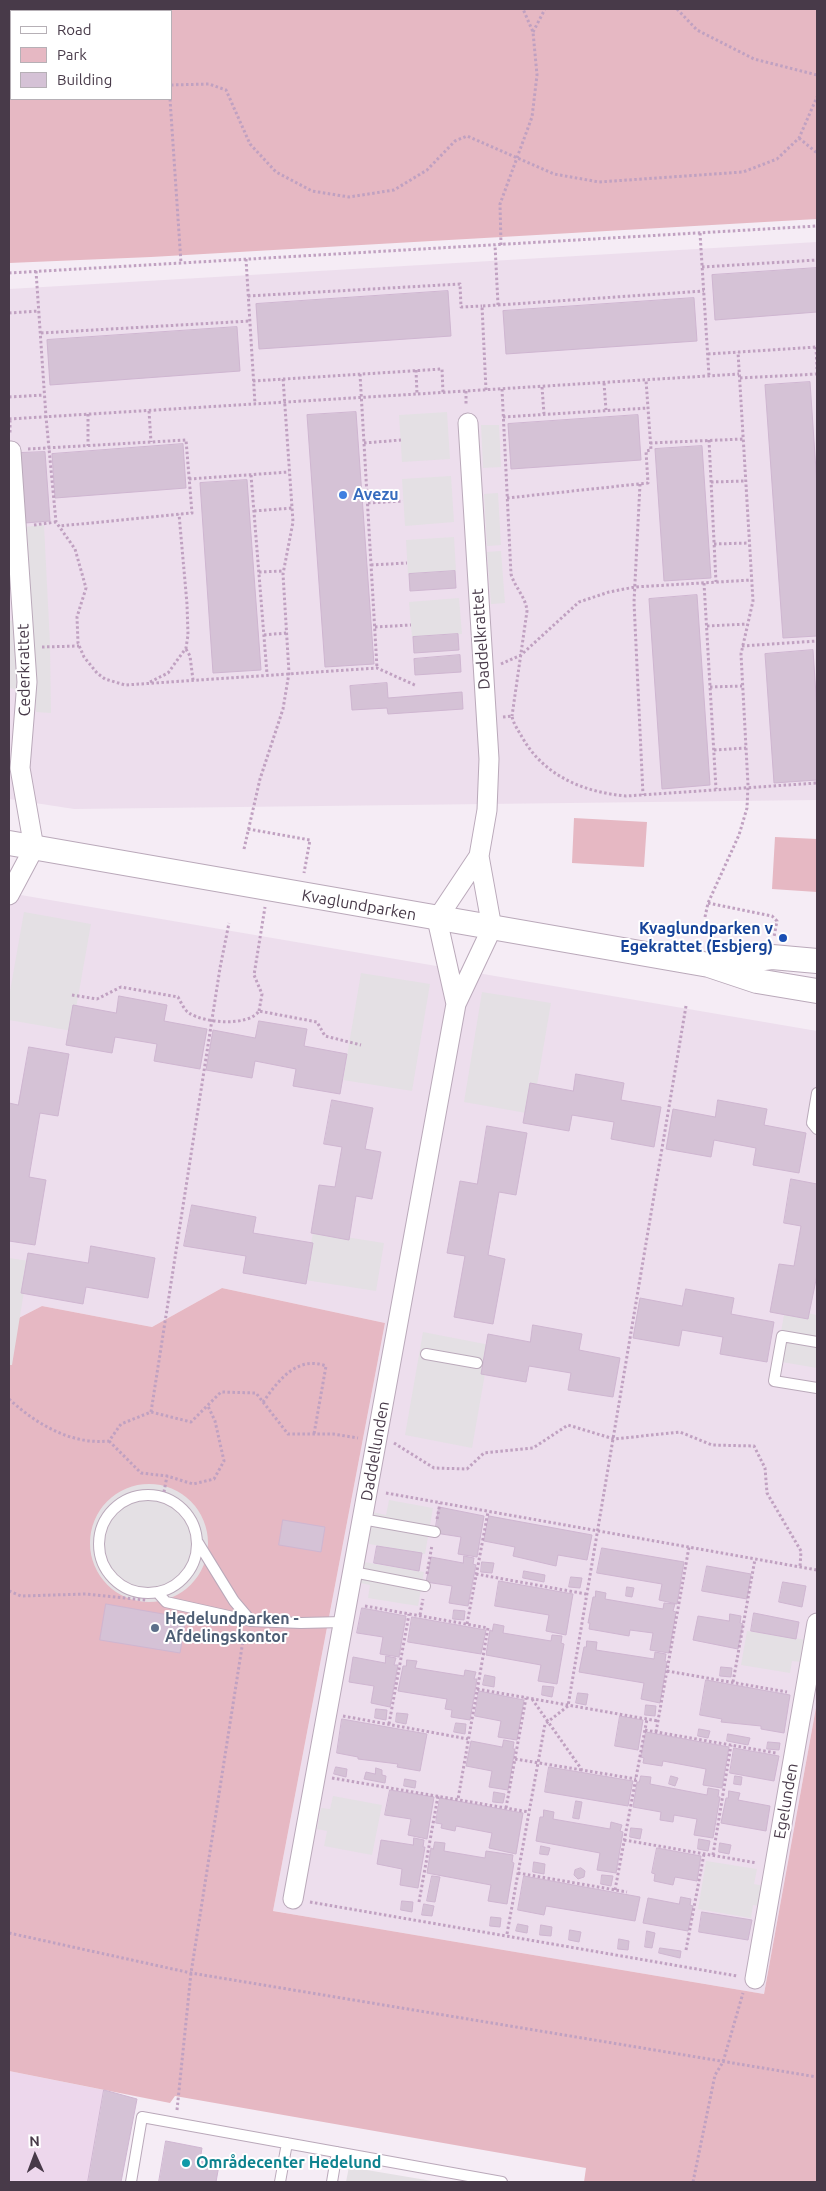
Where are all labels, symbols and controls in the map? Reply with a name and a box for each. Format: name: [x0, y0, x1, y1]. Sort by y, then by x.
legend: [10, 10, 172, 100]
text: Road: [57, 21, 92, 38]
text: Park: [57, 46, 87, 63]
text: Building: [57, 71, 112, 88]
place label: Avezu: [353, 485, 399, 505]
marker: Avezu: [337, 489, 349, 501]
street label: Daddelkrattet: [468, 588, 494, 690]
street label: Cederkrattet: [14, 623, 34, 717]
street label: Kvaglundparken: [300, 885, 418, 925]
place label: Kvaglundparken v Egekrattet (Esbjerg): [620, 919, 773, 957]
marker: Kvaglundparken v Egekrattet (Esbjerg): [777, 932, 789, 944]
street label: Daddellunden: [357, 1400, 393, 1502]
place label: Hedelundparken - Afdelingskontor: [165, 1609, 299, 1647]
marker: Hedelundparken - Afdelingskontor: [149, 1622, 161, 1634]
street label: Egelunden: [770, 1762, 802, 1840]
north arrow: [10, 2131, 60, 2181]
text: N: [29, 2133, 40, 2149]
place label: Områdecenter Hedelund: [196, 2153, 381, 2173]
marker: Områdecenter Hedelund: [180, 2157, 192, 2169]

